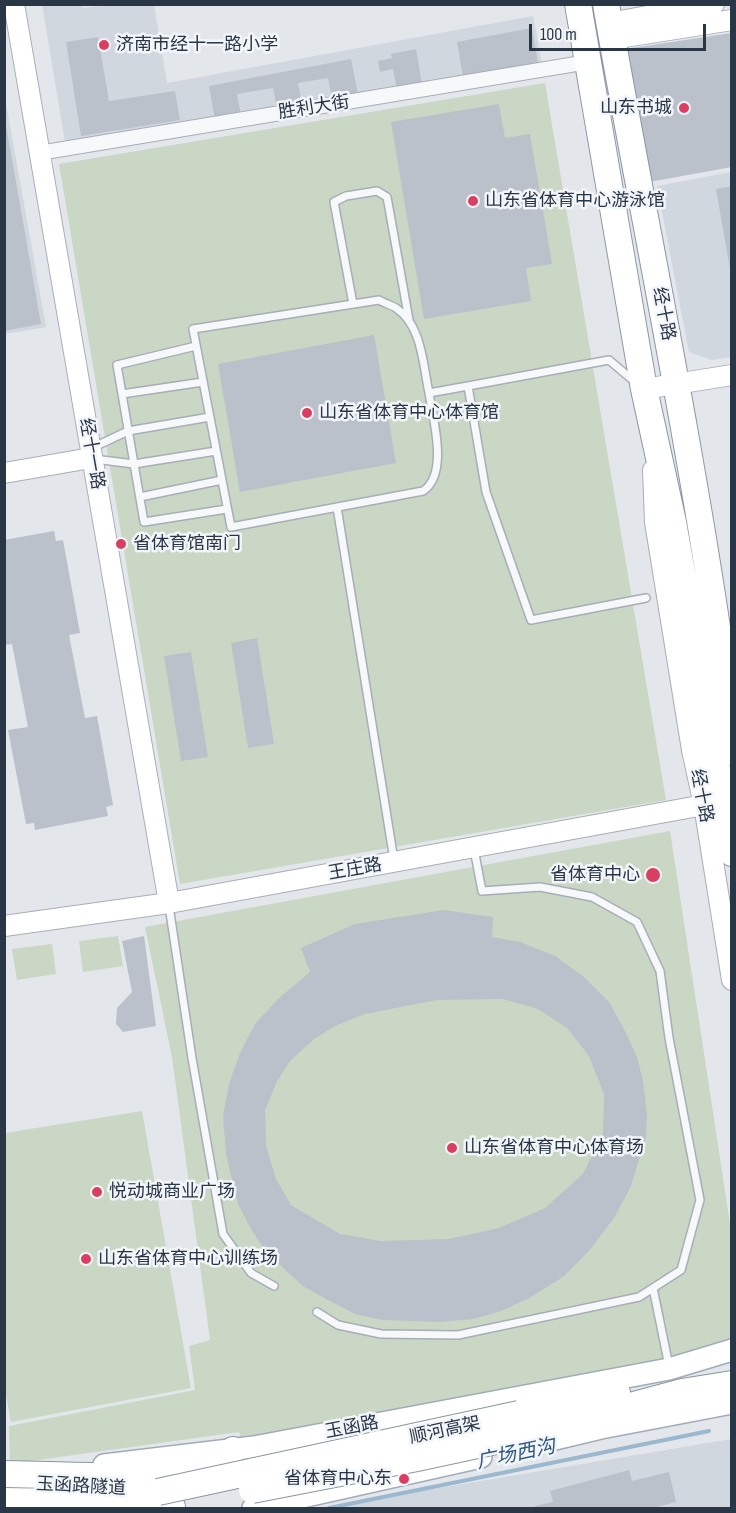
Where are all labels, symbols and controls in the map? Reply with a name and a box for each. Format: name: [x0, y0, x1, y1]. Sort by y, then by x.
scale bar: [532, 12, 709, 50]
text: 100 m: [540, 24, 577, 45]
place label: 济南市经十一路小学: [116, 34, 278, 56]
marker: 济南市经十一路小学: [97, 38, 111, 52]
street label: 胜利大街: [277, 92, 351, 124]
place label: 山东书城: [600, 97, 672, 119]
marker: 山东书城: [677, 101, 691, 115]
place label: 山东省体育中心游泳馆: [485, 190, 665, 212]
marker: 山东省体育中心游泳馆: [466, 194, 480, 208]
street label: 经十路: [647, 285, 679, 343]
place label: 山东省体育中心体育馆: [319, 402, 499, 424]
marker: 山东省体育中心体育馆: [300, 406, 314, 420]
street label: 经十一路: [74, 417, 108, 491]
place label: 省体育馆南门: [133, 533, 241, 555]
marker: 省体育馆南门: [114, 537, 128, 551]
street label: 经十路: [685, 767, 717, 825]
street label: 王庄路: [327, 855, 383, 885]
place label: 省体育中心: [550, 864, 640, 886]
marker: 省体育中心: [644, 866, 662, 884]
place label: 山东省体育中心体育场: [464, 1137, 644, 1159]
marker: 山东省体育中心体育场: [445, 1141, 459, 1155]
place label: 悦动城商业广场: [109, 1181, 235, 1203]
marker: 悦动城商业广场: [90, 1185, 104, 1199]
place label: 山东省体育中心训练场: [98, 1248, 278, 1270]
marker: 山东省体育中心训练场: [79, 1252, 93, 1266]
street label: 玉函路: [323, 1412, 381, 1444]
street label: 顺河高架: [408, 1413, 482, 1449]
water label: 广场西沟: [474, 1435, 558, 1475]
place label: 省体育中心东: [284, 1468, 392, 1490]
marker: 省体育中心东: [397, 1472, 411, 1486]
street label: 玉函路隧道: [35, 1474, 127, 1500]

